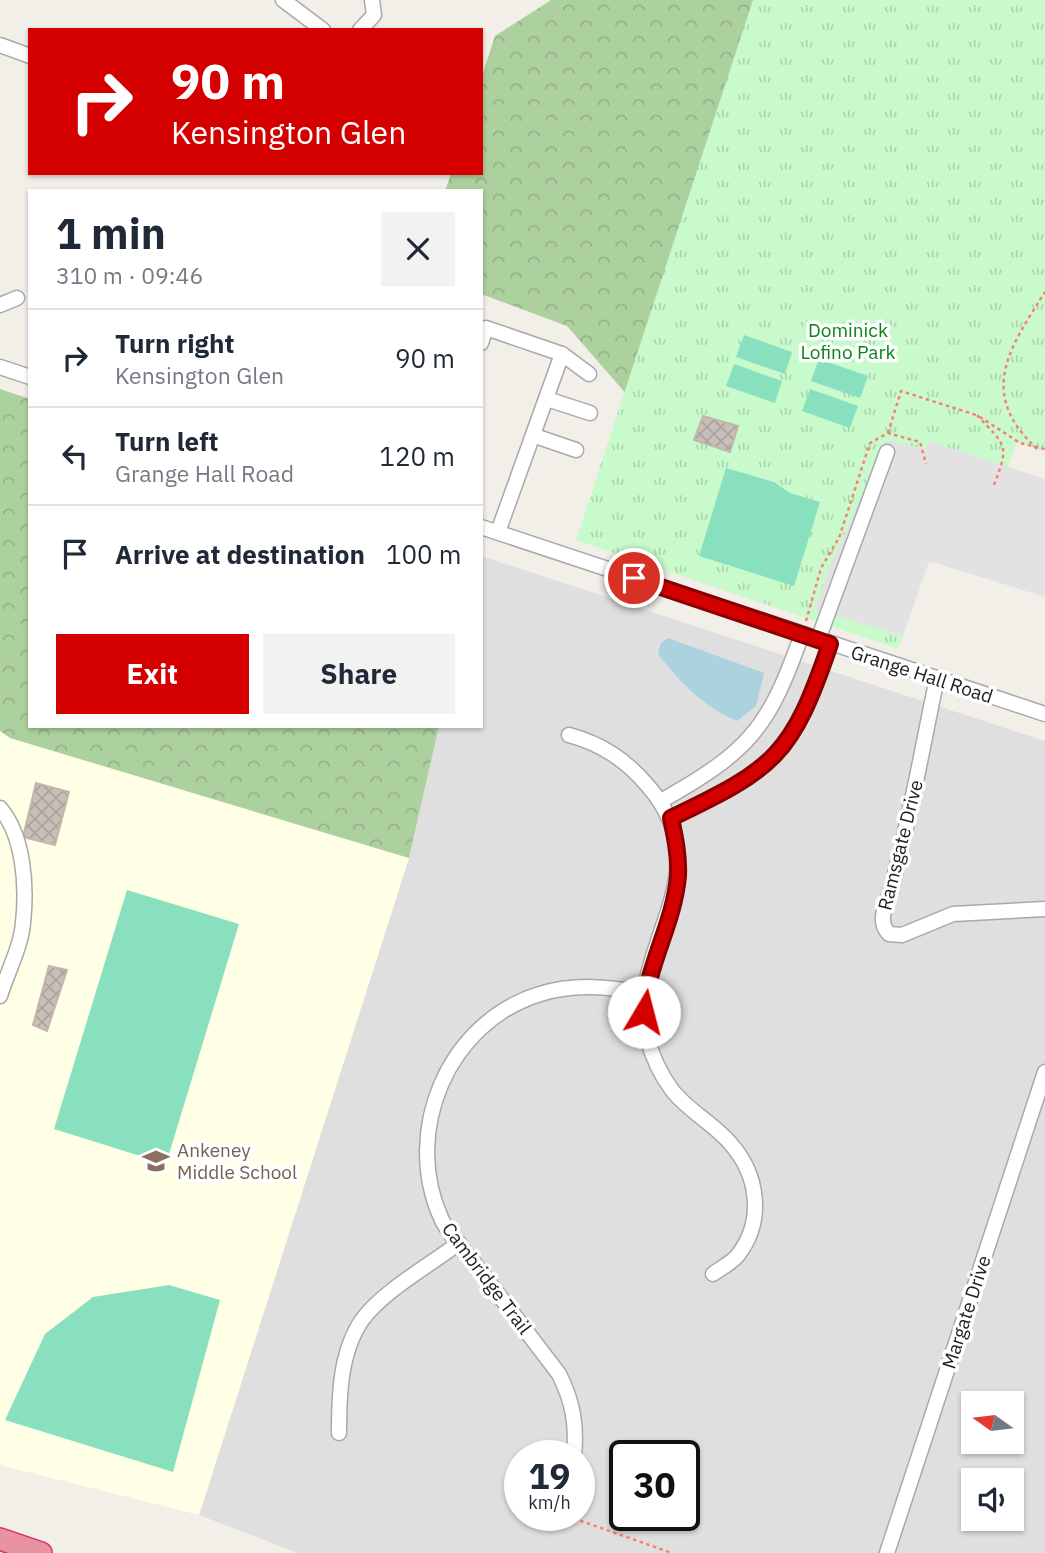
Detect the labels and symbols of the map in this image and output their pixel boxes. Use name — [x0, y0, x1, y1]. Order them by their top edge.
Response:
park label: Dominick Lofino Park — [800, 318, 896, 364]
pin — [604, 548, 664, 608]
street label: Grange Hall Road — [848, 640, 996, 708]
street label: Ramsgate Drive — [872, 777, 928, 913]
position arrow — [607, 975, 681, 1049]
place label: Ankeney Middle School — [177, 1138, 297, 1184]
school or university icon: Ankeney Middle School — [141, 1146, 171, 1176]
street label: Cambridge Trail — [437, 1217, 537, 1339]
street label: Margate Drive — [936, 1252, 996, 1372]
north arrow — [961, 1391, 1024, 1454]
speed limit sign: 30 — [609, 1440, 700, 1531]

